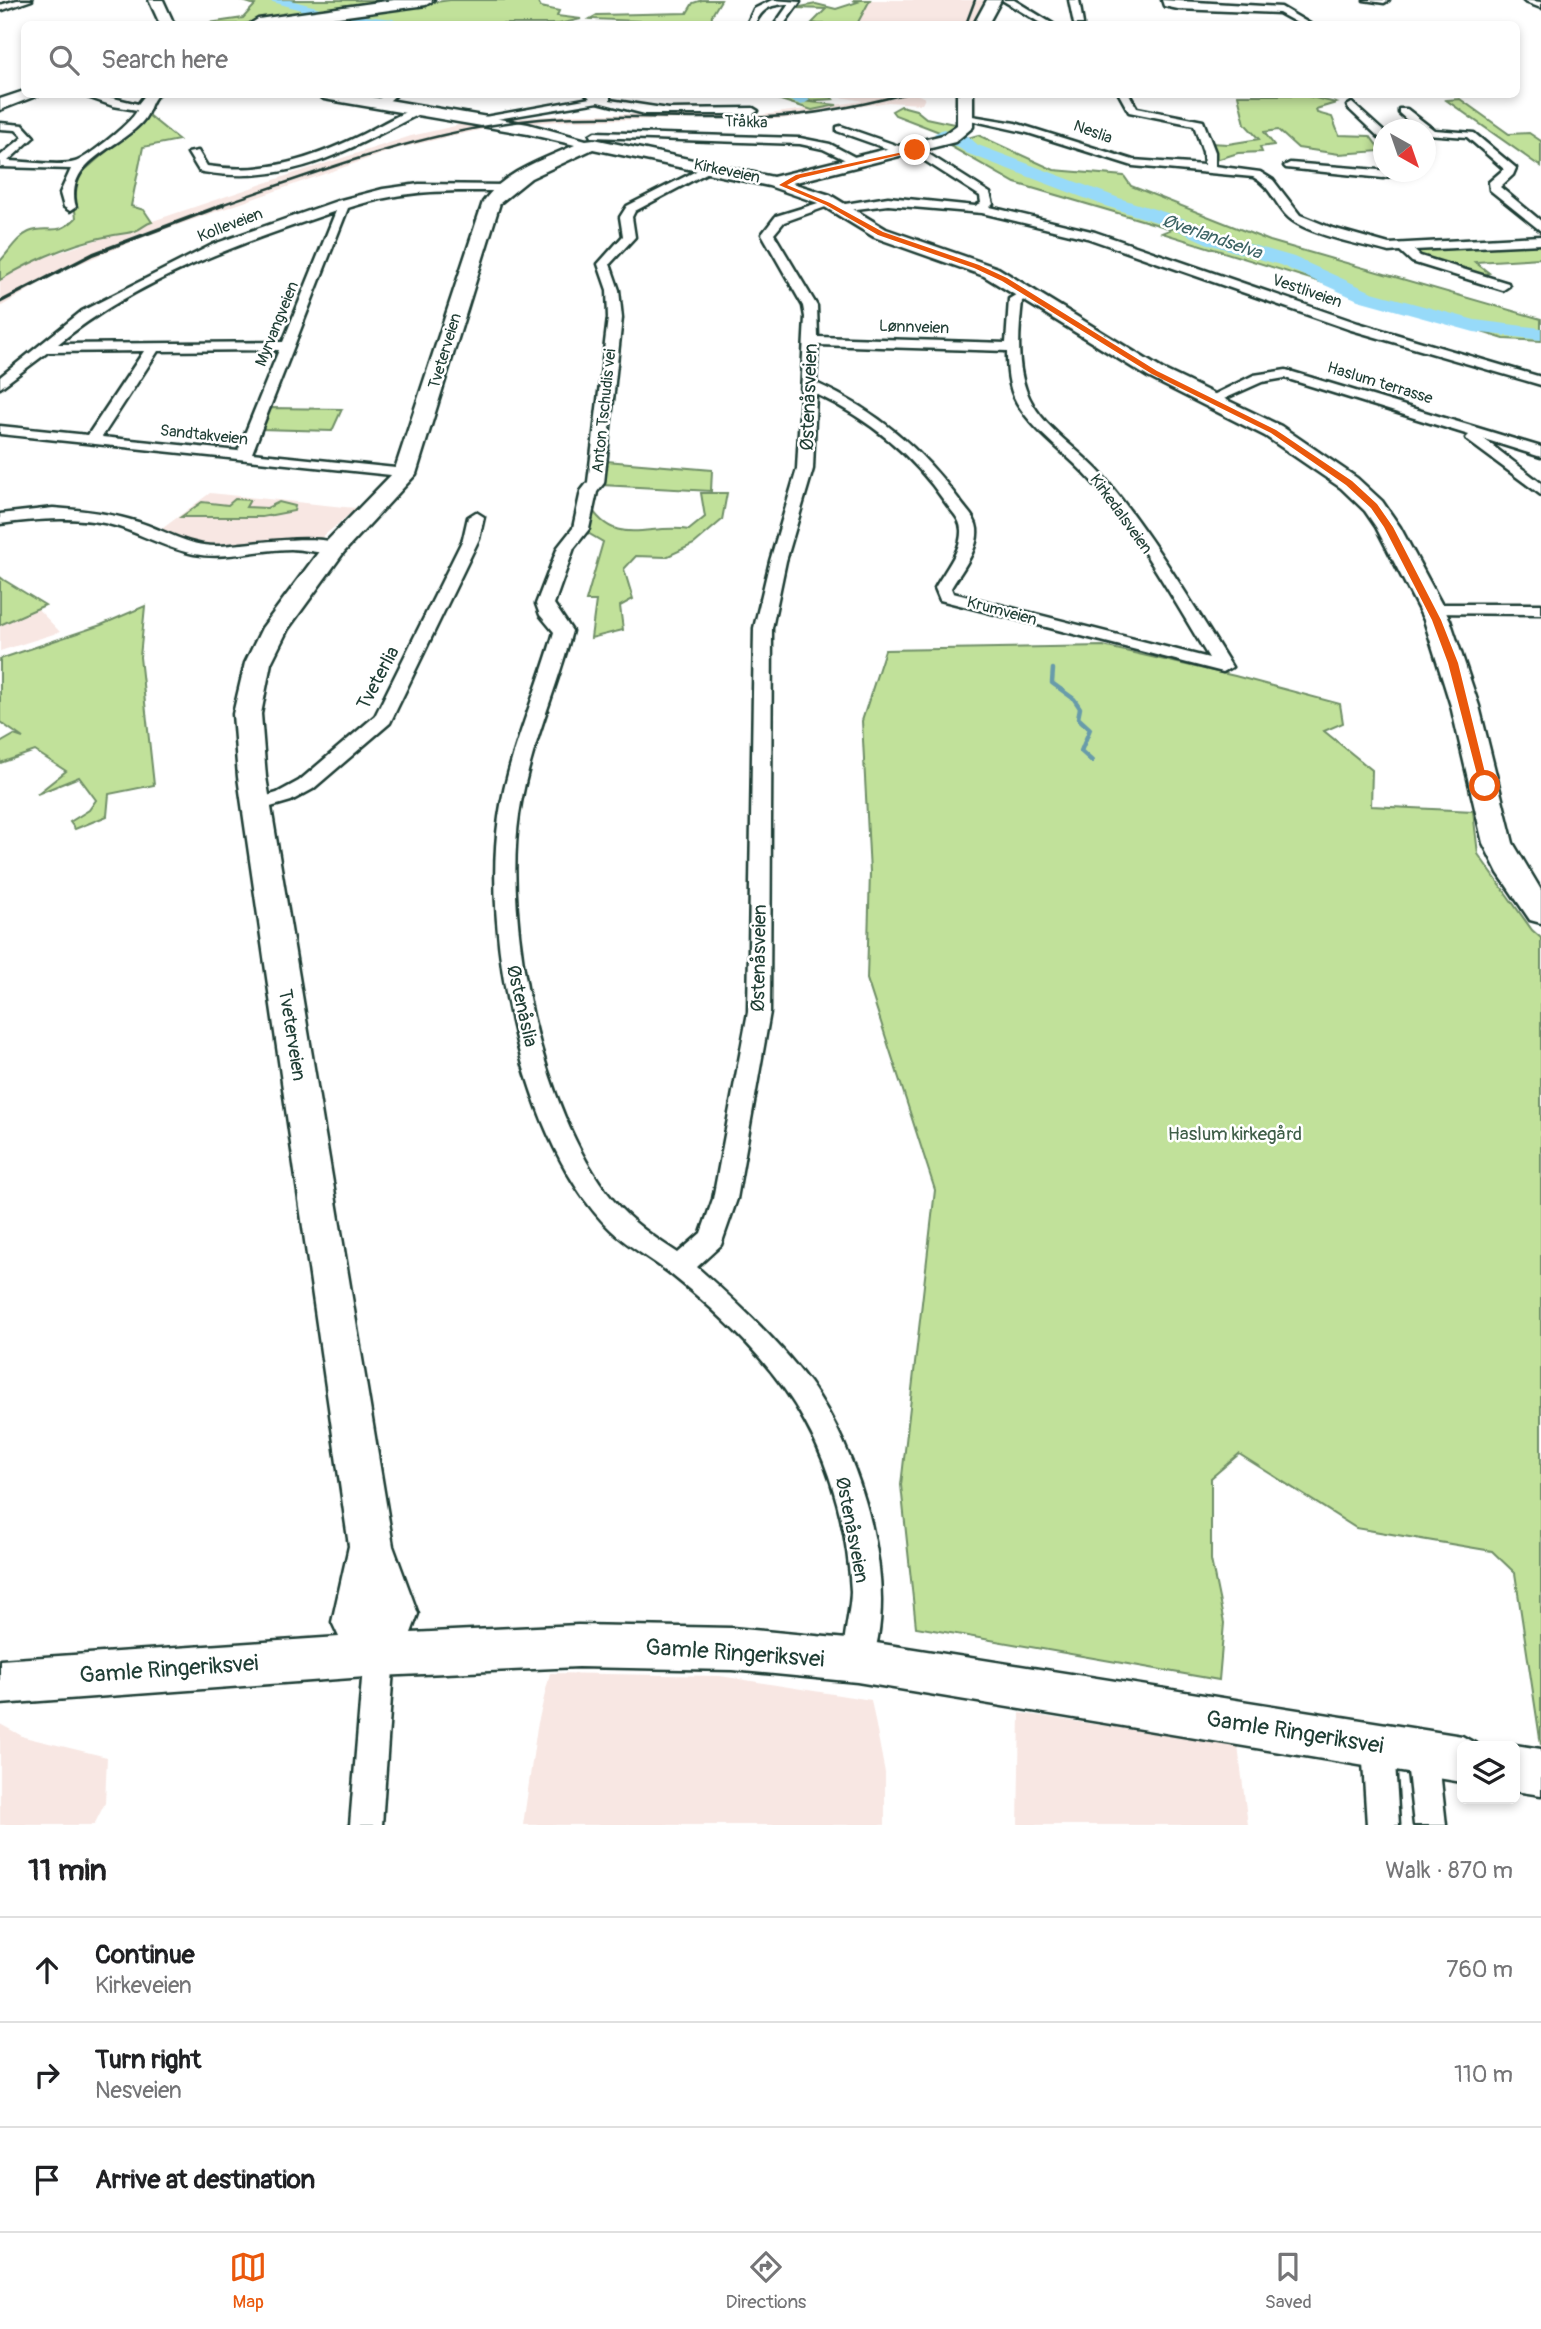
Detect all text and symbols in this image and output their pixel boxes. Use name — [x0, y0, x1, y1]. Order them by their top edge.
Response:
search box — [21, 21, 1520, 98]
icon: search — [45, 41, 83, 79]
text: Search here — [101, 44, 228, 76]
street label: Tråkka — [724, 111, 768, 133]
street label: Neslia — [1071, 116, 1115, 148]
north arrow — [1373, 119, 1436, 182]
route end — [899, 134, 930, 165]
street label: Kirkeveien — [692, 154, 762, 188]
street label: Kolleveien — [195, 203, 265, 247]
water label: Øverlandselva — [1159, 209, 1266, 265]
street label: Vestliveien — [1269, 270, 1345, 312]
street label: Myrvangveien — [251, 279, 303, 369]
street label: Tveterveien — [424, 311, 466, 391]
street label: Lønnveien — [879, 316, 949, 338]
street label: Østenåsveien — [795, 343, 823, 451]
street label: Anton Tschudis vei — [588, 348, 620, 474]
street label: Haslum terrasse — [1325, 357, 1435, 409]
street label: Sandtakveien — [159, 420, 249, 450]
street label: Kirkedalsveien — [1085, 470, 1157, 558]
street label: Krumveien — [965, 592, 1039, 630]
street label: Tveterlia — [351, 642, 405, 714]
route start — [1469, 770, 1500, 801]
street label: Østenåsveien — [746, 904, 772, 1012]
street label: Østenåslia — [501, 963, 543, 1049]
street label: Tveterveien — [273, 987, 311, 1083]
park label: Haslum kirkegård — [1168, 1122, 1302, 1146]
street label: Østenåsveien — [830, 1475, 874, 1585]
street label: Gamle Ringeriksvei — [645, 1632, 825, 1674]
street label: Gamle Ringeriksvei — [79, 1648, 259, 1690]
street label: Gamle Ringeriksvei — [1204, 1704, 1386, 1760]
map controls — [1457, 1741, 1520, 1804]
button: layers — [1457, 1741, 1520, 1804]
text: 11 min — [28, 1852, 107, 1889]
text: Walk · 870 m — [1385, 1856, 1513, 1885]
text: Continue — [95, 1939, 195, 1971]
icon: ahead — [28, 1951, 66, 1989]
text: 760 m — [1446, 1955, 1513, 1984]
text: Kirkeveien — [95, 1971, 192, 2000]
text: Turn right — [95, 2044, 201, 2076]
icon: right — [28, 2056, 66, 2094]
text: 110 m — [1454, 2060, 1513, 2089]
text: Nesveien — [95, 2076, 182, 2105]
icon: arrive — [28, 2161, 66, 2199]
text: Arrive at destination — [95, 2164, 315, 2196]
tab: Map — [229, 2248, 267, 2314]
tab: Directions — [726, 2248, 806, 2314]
tab: Saved — [1265, 2248, 1312, 2314]

